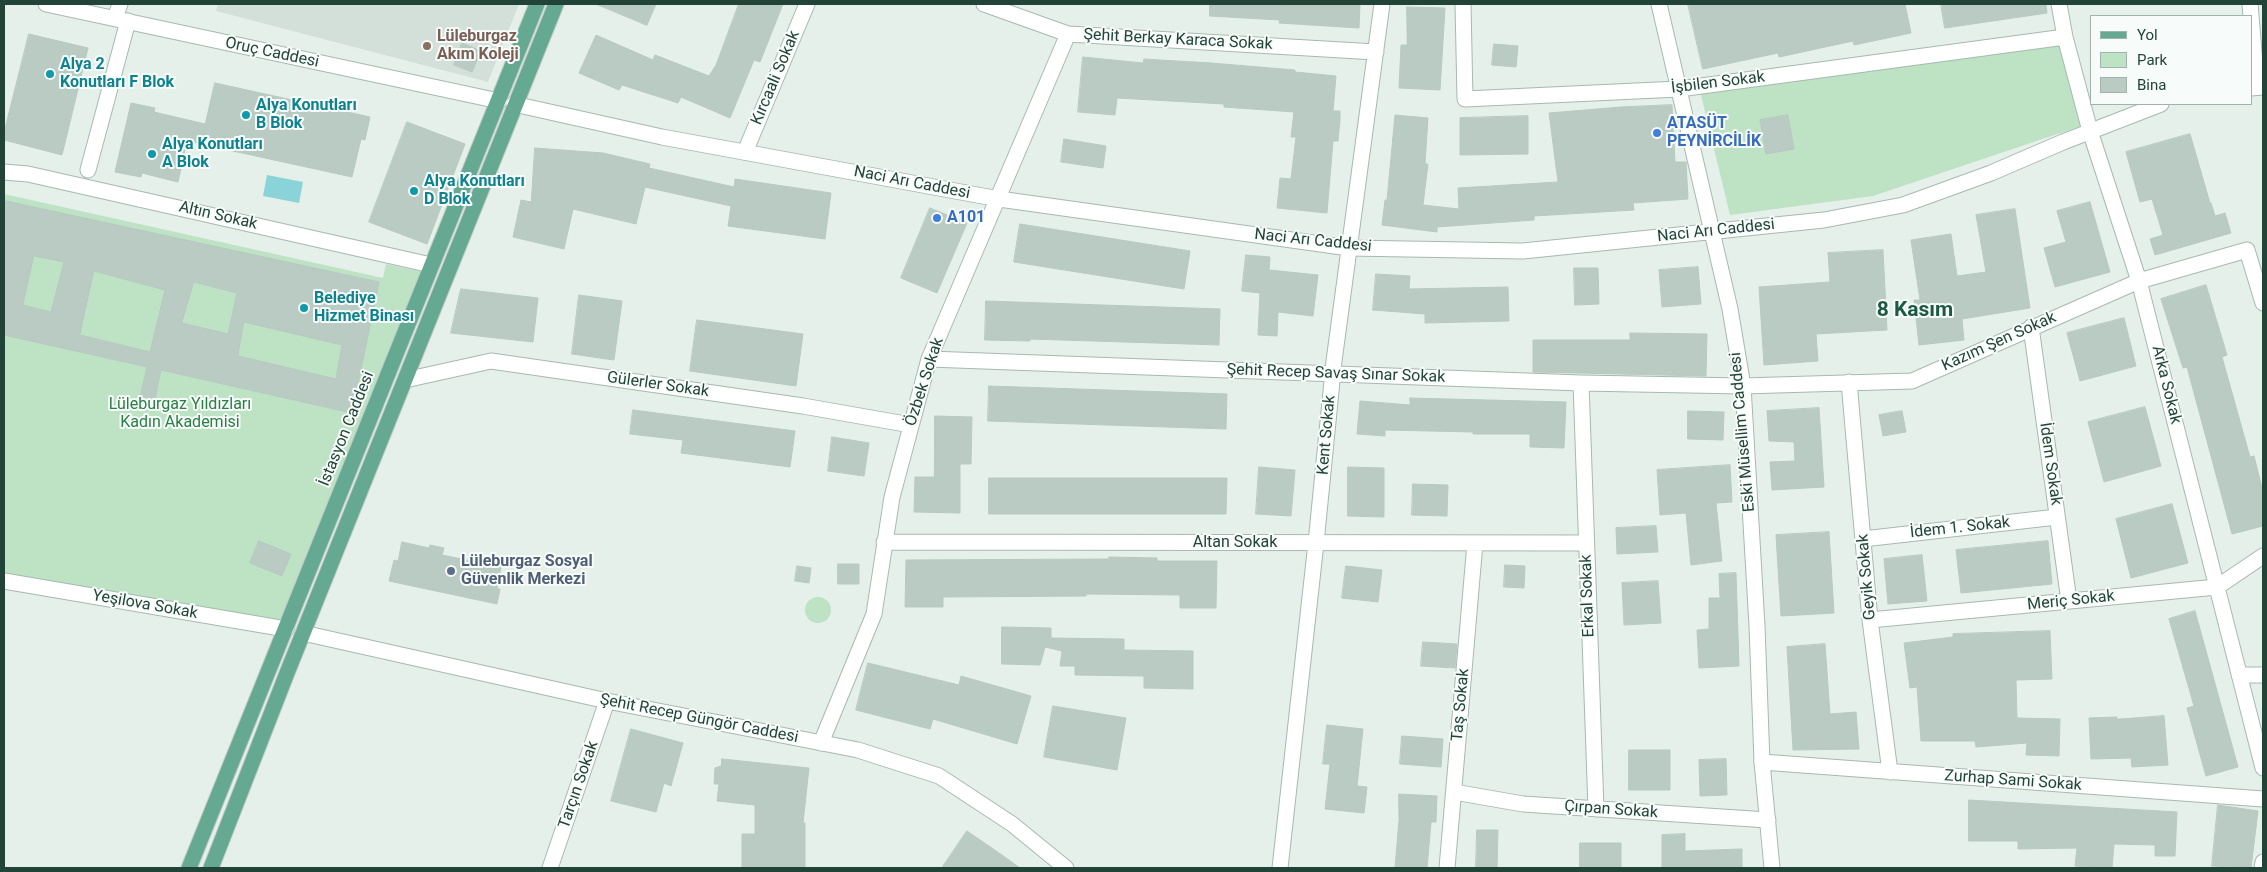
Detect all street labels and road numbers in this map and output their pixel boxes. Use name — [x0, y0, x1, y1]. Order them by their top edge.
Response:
street label: Şehit Berkay Karaca Sokak — [1083, 25, 1273, 55]
street label: Kırcaali Sokak — [748, 28, 804, 128]
street label: Oruç Caddesi — [223, 34, 321, 72]
street label: İşbilen Sokak — [1670, 68, 1766, 98]
street label: Naci Arı Caddesi — [852, 162, 972, 204]
street label: Altın Sokak — [177, 198, 259, 234]
street label: Naci Arı Caddesi — [1656, 215, 1776, 247]
street label: Naci Arı Caddesi — [1253, 225, 1373, 257]
street label: Kazım Şen Sokak — [1939, 308, 2059, 376]
street label: Özbek Sokak — [902, 335, 948, 429]
street label: Arka Sokak — [2147, 344, 2185, 426]
street label: Eski Müsellim Caddesi — [1726, 351, 1760, 513]
street label: Şehit Recep Savaş Sınar Sokak — [1226, 361, 1446, 387]
street label: Gülerler Sokak — [606, 368, 710, 402]
street label: İstasyon Caddesi — [315, 369, 379, 489]
street label: Kent Sokak — [1314, 394, 1340, 476]
street label: İdem Sokak — [2035, 421, 2065, 507]
street label: İdem 1. Sokak — [1909, 513, 2011, 543]
street label: Altan Sokak — [1193, 533, 1277, 553]
street label: Geyik Sokak — [1854, 533, 1880, 621]
street label: Erkal Sokak — [1577, 554, 1599, 638]
street label: Yeşilova Sokak — [91, 586, 199, 624]
street label: Meriç Sokak — [2026, 587, 2116, 615]
street label: Taş Sokak — [1448, 668, 1474, 742]
street label: Şehit Recep Güngör Caddesi — [598, 690, 800, 748]
street label: Tarçın Sokak — [555, 739, 603, 831]
street label: Zurhap Sami Sokak — [1944, 767, 2082, 795]
street label: Çırpan Sokak — [1564, 797, 1658, 823]

